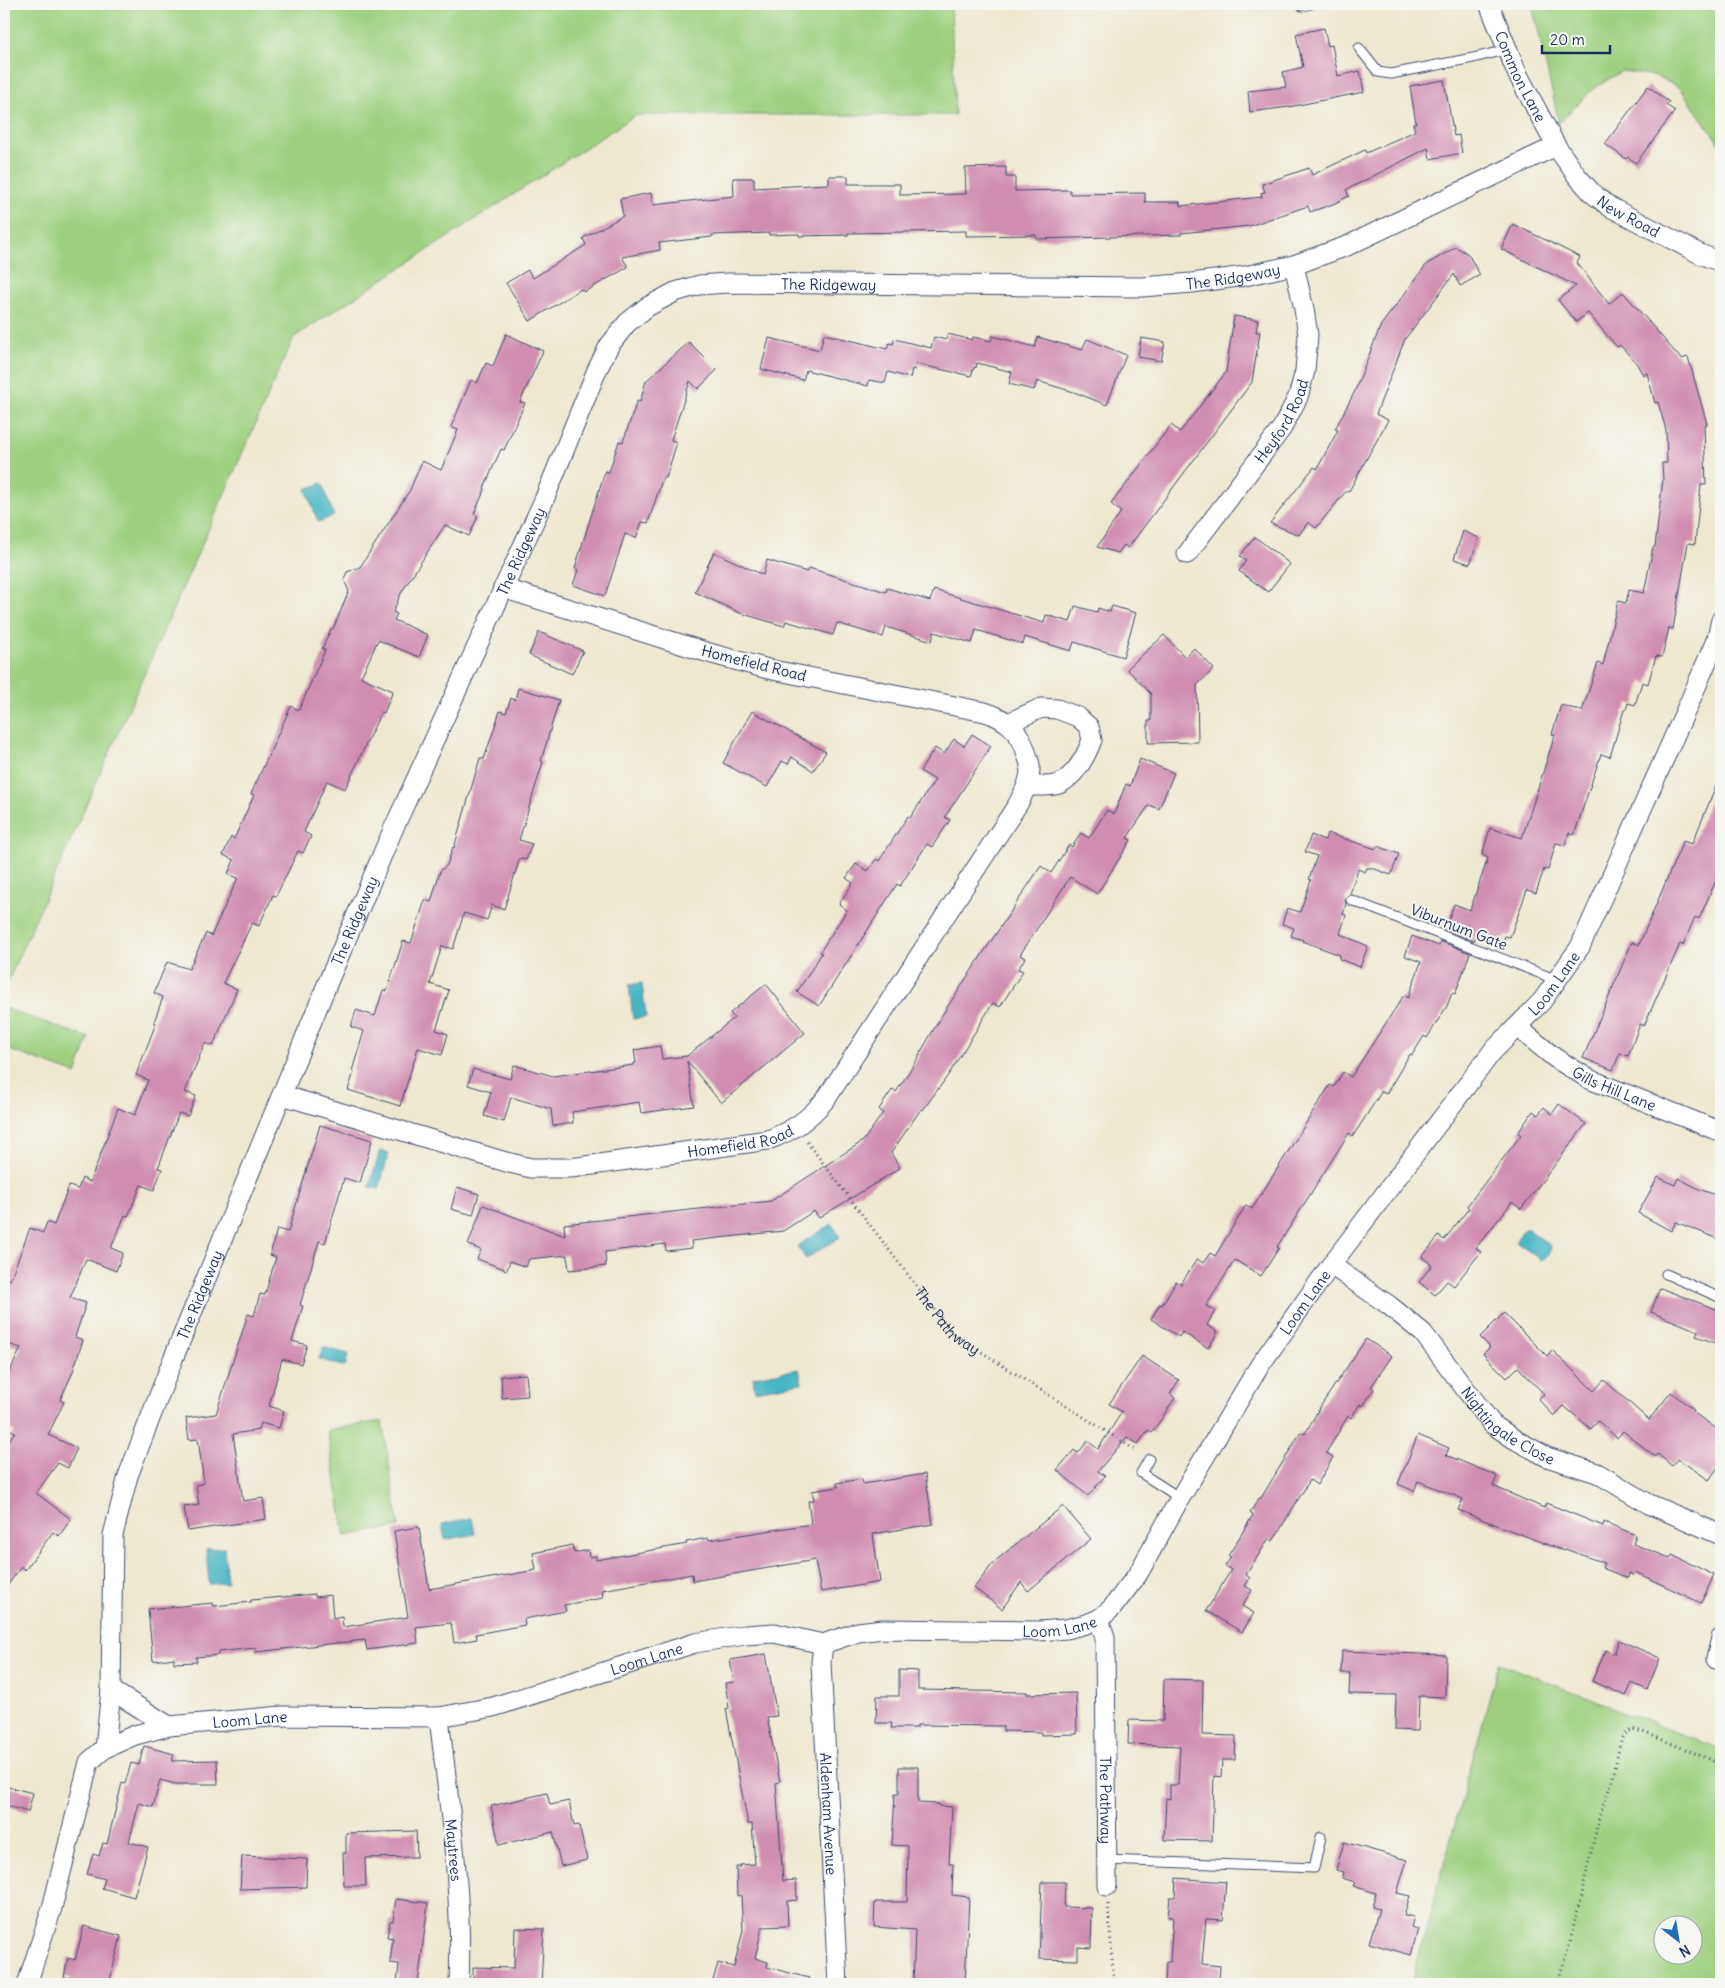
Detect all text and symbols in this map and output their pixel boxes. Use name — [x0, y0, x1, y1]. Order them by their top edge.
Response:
scale bar — [1542, 22, 1610, 54]
street label: Common Lane — [1491, 28, 1551, 125]
text: 20 m — [1550, 30, 1585, 49]
street label: New Road — [1593, 191, 1663, 241]
street label: The Ridgeway — [1185, 259, 1282, 293]
street label: The Ridgeway — [781, 274, 876, 294]
street label: Heyford Road — [1250, 377, 1312, 466]
street label: The Ridgeway — [492, 504, 549, 599]
street label: Homefield Road — [699, 641, 809, 685]
street label: The Ridgeway — [327, 873, 382, 968]
street label: Viburnum Gate — [1408, 900, 1510, 954]
street label: Loom Lane — [1524, 947, 1584, 1019]
street label: Gills Hill Lane — [1569, 1062, 1659, 1115]
street label: Homefield Road — [686, 1120, 797, 1161]
street label: The Ridgeway — [173, 1247, 226, 1342]
street label: Loom Lane — [1275, 1266, 1334, 1338]
street label: The Pathway — [911, 1283, 984, 1359]
street label: Nightingale Close — [1457, 1383, 1557, 1468]
street label: Loom Lane — [1022, 1611, 1099, 1640]
street label: Loom Lane — [608, 1638, 685, 1679]
street label: Loom Lane — [212, 1706, 287, 1732]
street label: Aldenham Avenue — [816, 1752, 842, 1876]
street label: The Pathway — [1096, 1756, 1116, 1844]
street label: Maytrees — [442, 1818, 466, 1882]
north arrow — [1652, 1916, 1702, 1966]
text: N — [1676, 1941, 1693, 1961]

